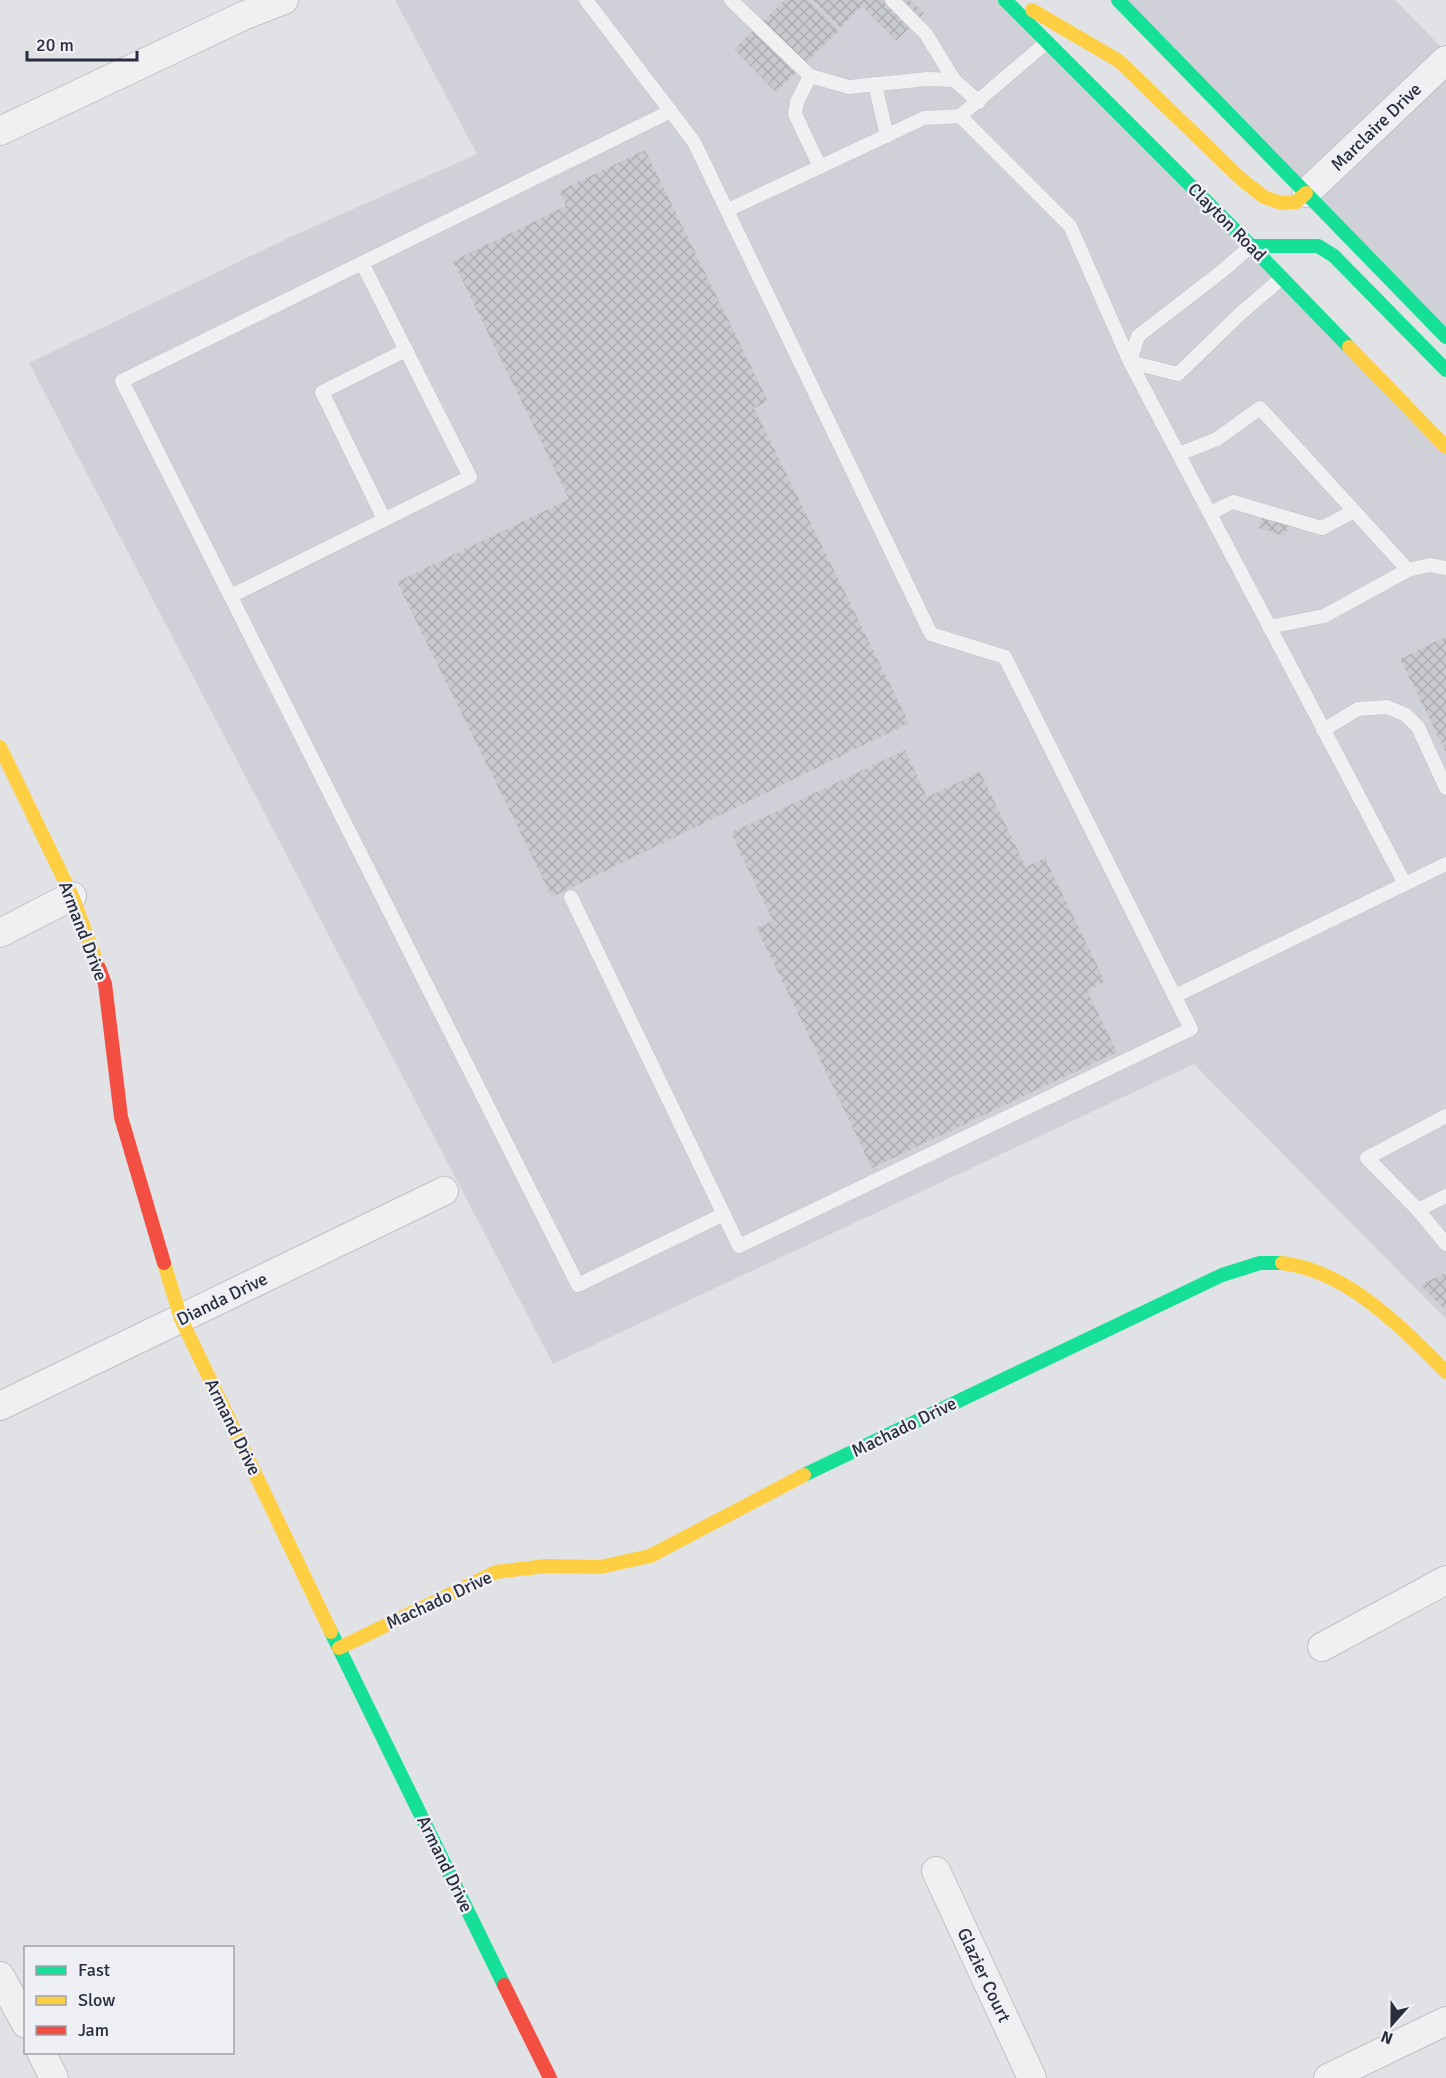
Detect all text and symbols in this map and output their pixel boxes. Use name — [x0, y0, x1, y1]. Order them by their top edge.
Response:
scale bar — [27, 24, 136, 62]
text: 20 m — [36, 34, 74, 56]
street label: Marclaire Drive — [1326, 78, 1426, 176]
street label: Clayton Road — [1183, 178, 1271, 266]
street label: Armand Drive — [54, 878, 112, 984]
street label: Dianda Drive — [173, 1268, 271, 1330]
street label: Armand Drive — [200, 1375, 266, 1479]
street label: Machado Drive — [848, 1392, 960, 1462]
street label: Machado Drive — [383, 1566, 495, 1634]
street label: Armand Drive — [412, 1812, 478, 1916]
street label: Glazier Court — [953, 1924, 1015, 2026]
legend — [24, 1946, 234, 2054]
text: Fast — [78, 1959, 110, 1981]
text: Slow — [78, 1989, 115, 2011]
north arrow — [1362, 1994, 1422, 2054]
text: Jam — [78, 2019, 109, 2041]
text: N — [1378, 2026, 1396, 2048]

